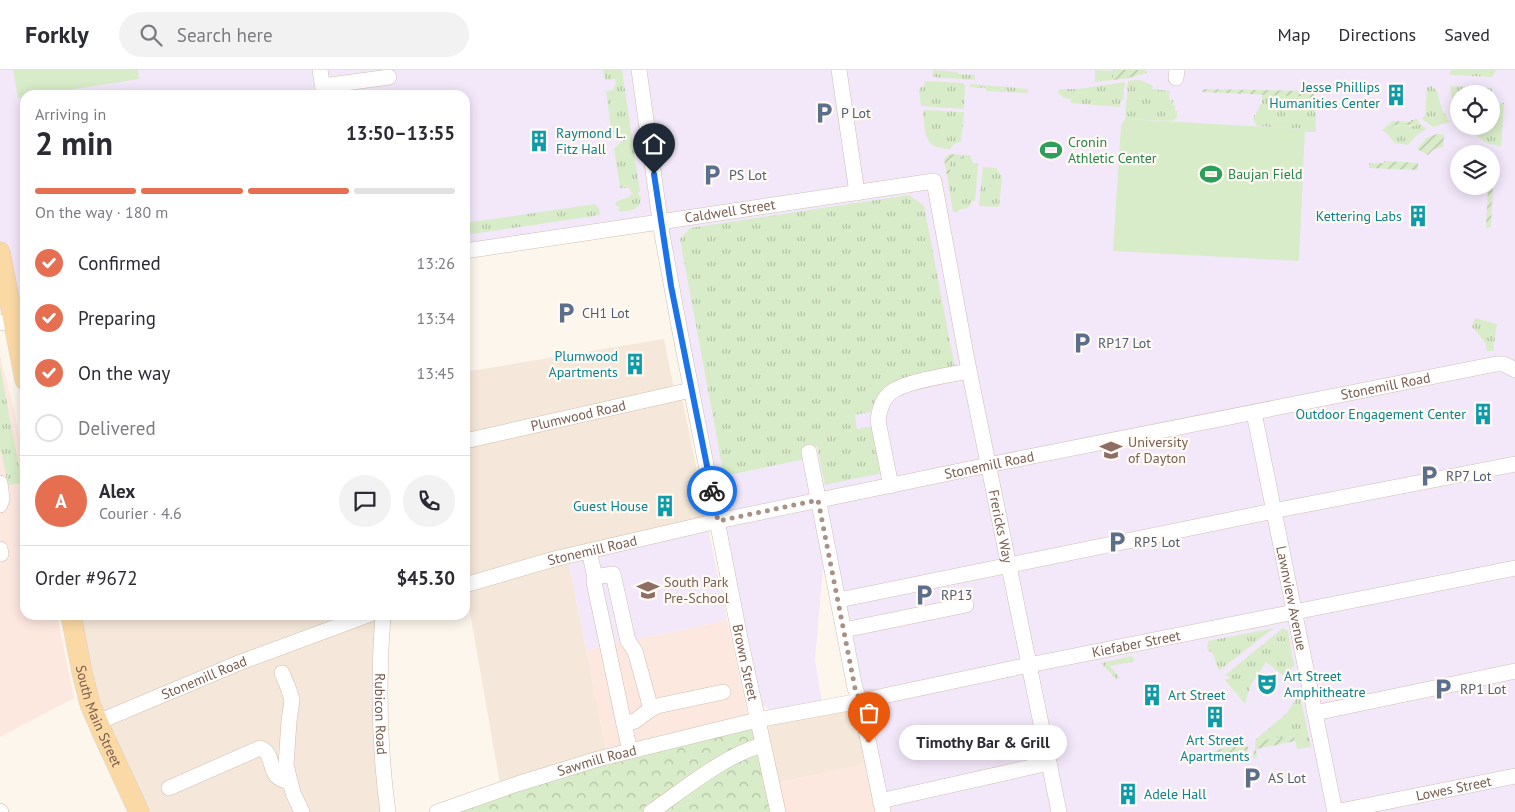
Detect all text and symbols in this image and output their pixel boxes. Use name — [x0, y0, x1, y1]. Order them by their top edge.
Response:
search box — [119, 12, 469, 57]
text: Forkly — [25, 19, 89, 50]
icon: search — [137, 21, 165, 49]
text: Search here — [177, 23, 273, 47]
text: Map — [1278, 23, 1310, 46]
text: Directions — [1338, 23, 1416, 46]
text: Saved — [1444, 23, 1490, 46]
place label: Jesse Phillips Humanities Center — [1269, 78, 1380, 112]
building icon: Jesse Phillips Humanities Center — [1383, 82, 1409, 108]
map controls — [1450, 85, 1500, 195]
button: locate — [1450, 85, 1500, 135]
parking icon: P Lot — [811, 100, 837, 126]
text: Arriving in — [35, 104, 106, 124]
place label: P Lot — [841, 104, 871, 122]
text: 13:50–13:55 — [346, 121, 455, 145]
text: 2 min — [35, 122, 113, 164]
pin — [633, 123, 675, 174]
place label: Raymond L. Fitz Hall — [556, 124, 626, 158]
building icon: Raymond L. Fitz Hall — [526, 128, 552, 154]
icon: home — [640, 130, 668, 158]
place label: Cronin Athletic Center — [1068, 133, 1157, 167]
sports icon: Cronin Athletic Center — [1038, 137, 1064, 163]
button: layers — [1450, 145, 1500, 195]
sports icon: Baujan Field — [1198, 161, 1224, 187]
parking icon: PS Lot — [699, 162, 725, 188]
place label: Baujan Field — [1228, 165, 1302, 183]
place label: PS Lot — [729, 166, 767, 184]
street label: Caldwell Street — [683, 195, 777, 227]
text: On the way · 180 m — [35, 202, 168, 222]
building icon: Kettering Labs — [1405, 203, 1431, 229]
place label: Kettering Labs — [1316, 207, 1402, 225]
icon: check — [35, 249, 63, 277]
text: Confirmed — [78, 251, 161, 275]
text: 13:26 — [417, 253, 455, 273]
parking icon: CH1 Lot — [553, 300, 579, 326]
icon: check — [35, 304, 63, 332]
place label: CH1 Lot — [582, 304, 630, 322]
text: Preparing — [78, 306, 156, 330]
text: 13:34 — [417, 308, 455, 328]
parking icon: RP17 Lot — [1069, 330, 1095, 356]
place label: RP17 Lot — [1098, 334, 1151, 352]
place label: Plumwood Apartments — [549, 347, 618, 381]
building icon: Plumwood Apartments — [622, 351, 648, 377]
icon: check — [35, 359, 63, 387]
text: On the way — [78, 361, 170, 385]
text: 13:45 — [417, 363, 455, 383]
street label: Stonemill Road — [1339, 368, 1432, 404]
street label: Plumwood Road — [529, 396, 627, 435]
building icon: Outdoor Engagement Center — [1470, 401, 1496, 427]
place label: Outdoor Engagement Center — [1295, 405, 1466, 423]
text: Delivered — [78, 416, 156, 440]
place label: University of Dayton — [1128, 433, 1188, 467]
school or university icon: University of Dayton — [1098, 437, 1124, 463]
street label: Stonemill Road — [943, 447, 1036, 483]
parking icon: RP7 Lot — [1416, 463, 1442, 489]
courier — [687, 466, 737, 516]
place label: RP7 Lot — [1446, 467, 1492, 485]
button: chat — [339, 475, 391, 527]
button: phone — [403, 475, 455, 527]
icon: bike — [698, 477, 726, 505]
text: Alex — [99, 479, 135, 503]
street label: Frericks Way — [985, 488, 1017, 565]
text: A — [55, 489, 67, 513]
building icon: Guest House — [652, 493, 678, 519]
place label: Guest House — [573, 497, 648, 515]
text: Courier · 4.6 — [99, 503, 182, 523]
parking icon: RP5 Lot — [1104, 529, 1130, 555]
street label: Stonemill Road — [545, 531, 639, 569]
place label: RP5 Lot — [1134, 533, 1180, 551]
street label: Lawnview Avenue — [1272, 544, 1311, 652]
text: Order #9672 — [35, 566, 138, 590]
text: $45.30 — [396, 566, 455, 590]
place label: South Park Pre-School — [664, 573, 729, 607]
school or university icon: South Park Pre-School — [635, 577, 661, 603]
parking icon: RP13 — [911, 582, 937, 608]
place label: RP13 — [941, 586, 972, 604]
street label: Brown Street — [728, 623, 762, 703]
street label: Kiefaber Street — [1090, 626, 1182, 661]
street label: Stonemill Road — [159, 652, 249, 703]
street label: South Main Street — [72, 664, 126, 770]
place label: Art Street Amphitheatre — [1284, 667, 1366, 701]
theatre icon: Art Street Amphitheatre — [1254, 671, 1280, 697]
street label: Rubicon Road — [371, 673, 391, 755]
parking icon: RP1 Lot — [1430, 676, 1456, 702]
place label: RP1 Lot — [1460, 680, 1506, 698]
building icon: Art Street — [1139, 682, 1165, 708]
place label: Art Street — [1168, 686, 1226, 704]
pin — [848, 692, 890, 743]
icon: bag — [855, 699, 883, 727]
building icon: Art Street Apartments — [1202, 704, 1228, 730]
callout: Timothy Bar & Grill — [899, 726, 1066, 760]
place label: Art Street Apartments — [1180, 731, 1250, 765]
text: Timothy Bar & Grill — [916, 732, 1050, 752]
street label: Sawmill Road — [555, 741, 638, 780]
parking icon: AS Lot — [1239, 765, 1265, 791]
place label: AS Lot — [1268, 769, 1306, 787]
street label: Lowes Street — [1414, 772, 1493, 805]
building icon: Adele Hall — [1115, 781, 1141, 807]
place label: Adele Hall — [1144, 785, 1206, 803]

